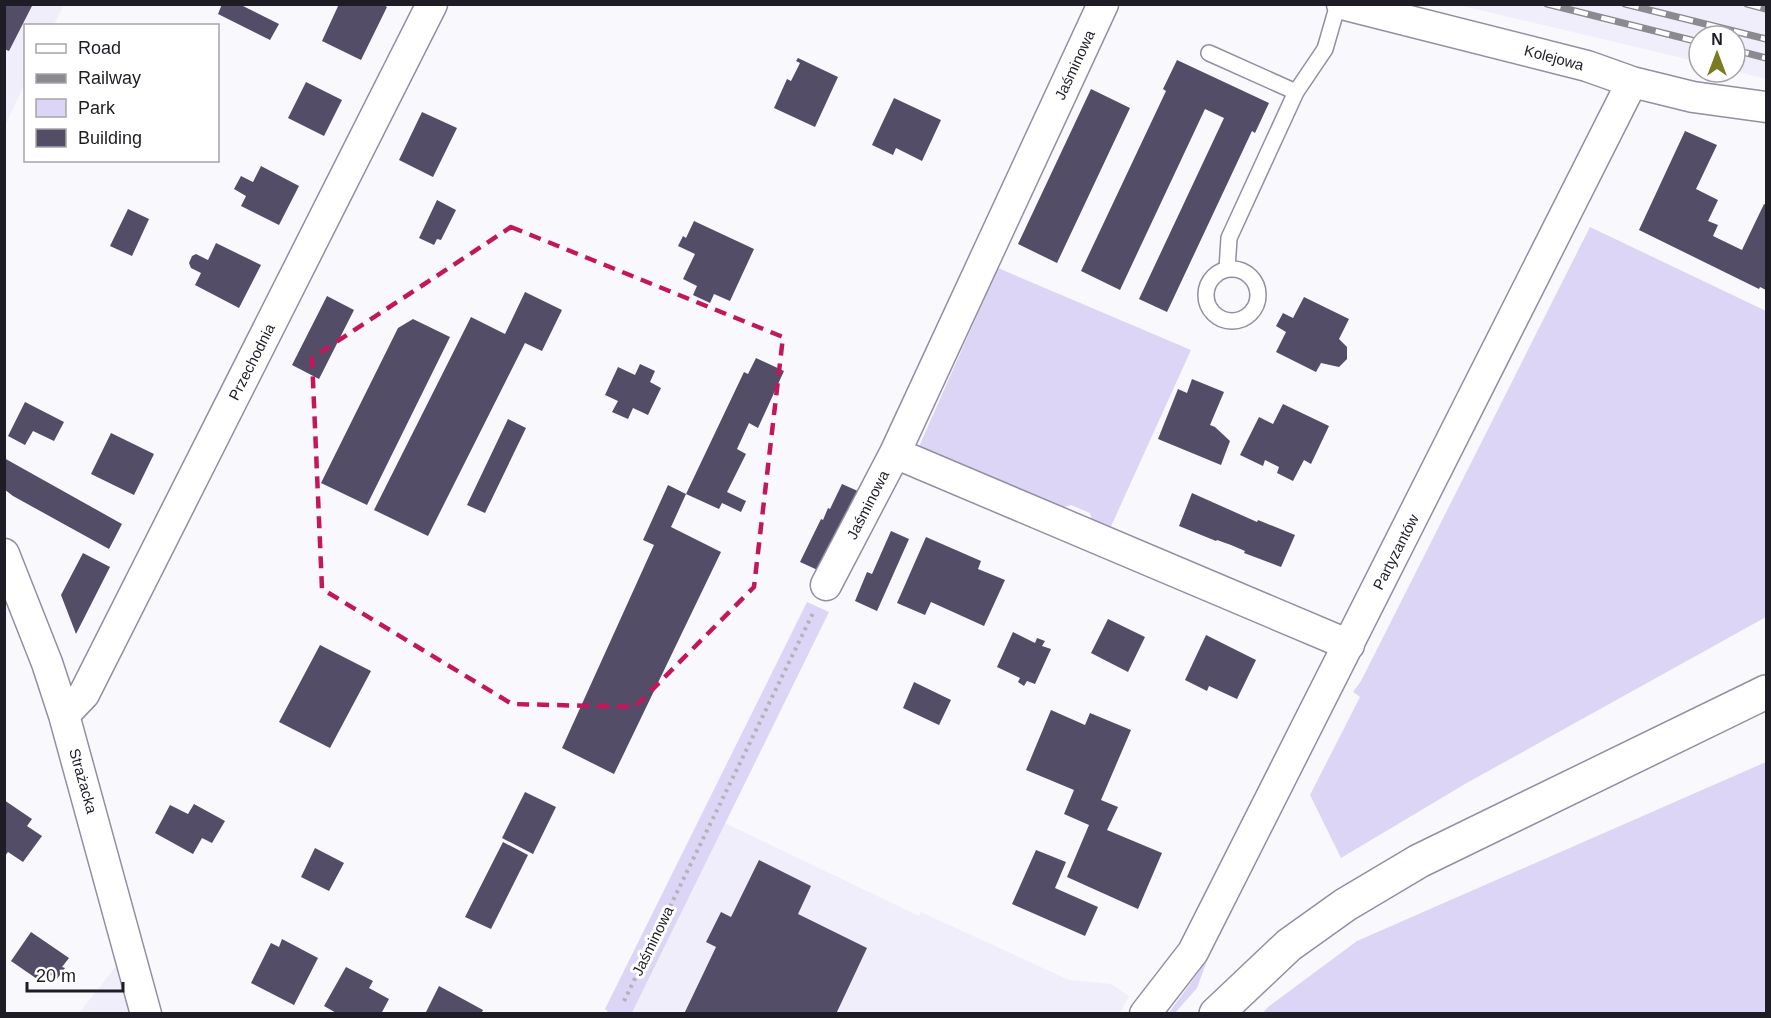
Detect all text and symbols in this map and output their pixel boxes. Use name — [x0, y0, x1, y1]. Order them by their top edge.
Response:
legend — [24, 24, 219, 162]
north arrow — [1687, 24, 1747, 84]
street label: Jaśminowa — [1051, 27, 1098, 102]
text: N — [1711, 31, 1723, 48]
text: Road — [78, 38, 121, 58]
street label: Kolejowa — [1523, 41, 1586, 74]
text: Railway — [78, 68, 141, 88]
text: Park — [78, 98, 116, 118]
text: Building — [78, 128, 142, 148]
street label: Przechodnia — [225, 320, 278, 403]
street label: Jaśminowa — [843, 467, 892, 542]
street label: Partyzantów — [1369, 511, 1422, 592]
street label: Strażacka — [66, 746, 101, 816]
street label: Jaśminowa — [628, 903, 677, 978]
scale bar — [27, 955, 123, 993]
text: 20 m — [36, 966, 76, 986]

